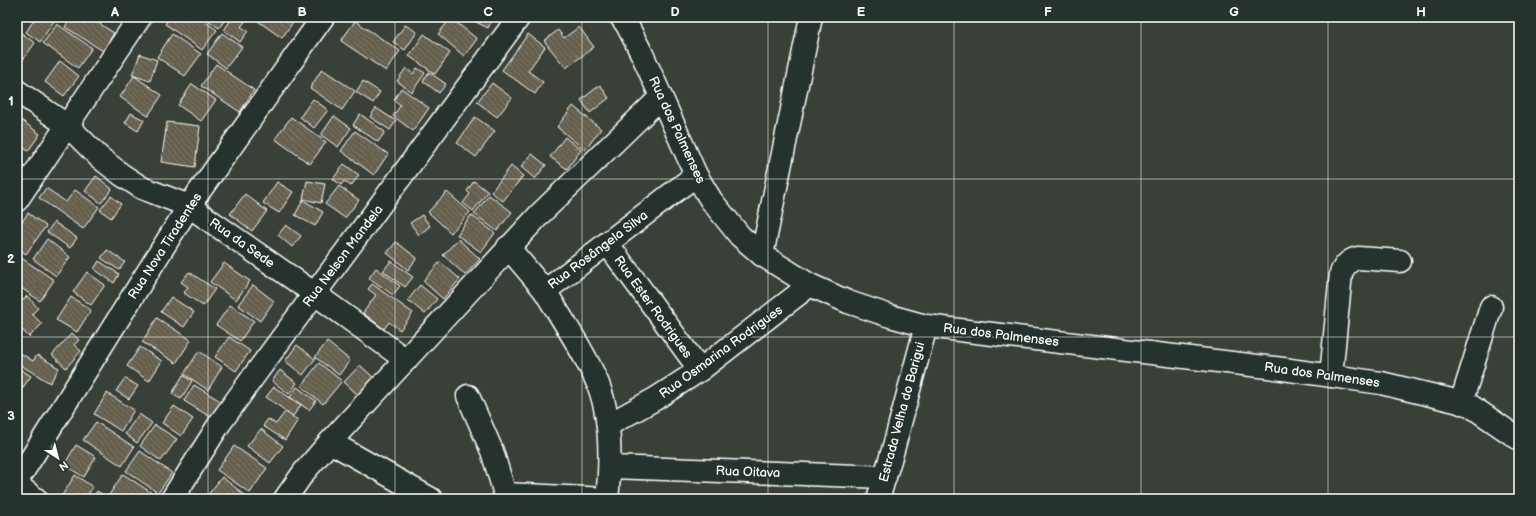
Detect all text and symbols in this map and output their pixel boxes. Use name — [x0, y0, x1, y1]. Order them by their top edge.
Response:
text: A — [110, 4, 119, 20]
text: B — [297, 4, 307, 20]
text: C — [483, 4, 493, 20]
text: D — [670, 4, 680, 20]
text: E — [857, 4, 866, 20]
text: F — [1044, 4, 1052, 20]
text: G — [1229, 4, 1239, 20]
text: H — [1416, 4, 1426, 20]
street label: Rua dos Palmenses — [645, 74, 709, 187]
text: 1 — [8, 93, 14, 109]
street label: Rua Nova Tiradentes — [125, 189, 206, 302]
street label: Rua Nelson Mandela — [299, 202, 387, 310]
street label: Rua Rosângela Silva — [545, 207, 651, 293]
street label: Rua da Sede — [206, 215, 278, 272]
text: 2 — [7, 251, 15, 267]
street label: Rua Ester Rodrigues — [611, 253, 696, 362]
street label: Rua Osmarina Rodrigues — [656, 302, 786, 402]
street label: Rua dos Palmenses — [942, 320, 1060, 350]
street label: Estrada Velha do Barigui — [876, 340, 928, 484]
street label: Rua dos Palmenses — [1263, 359, 1381, 391]
text: 3 — [7, 408, 15, 424]
north arrow — [38, 438, 78, 478]
text: N — [56, 458, 71, 473]
street label: Rua Oitava — [715, 463, 781, 481]

